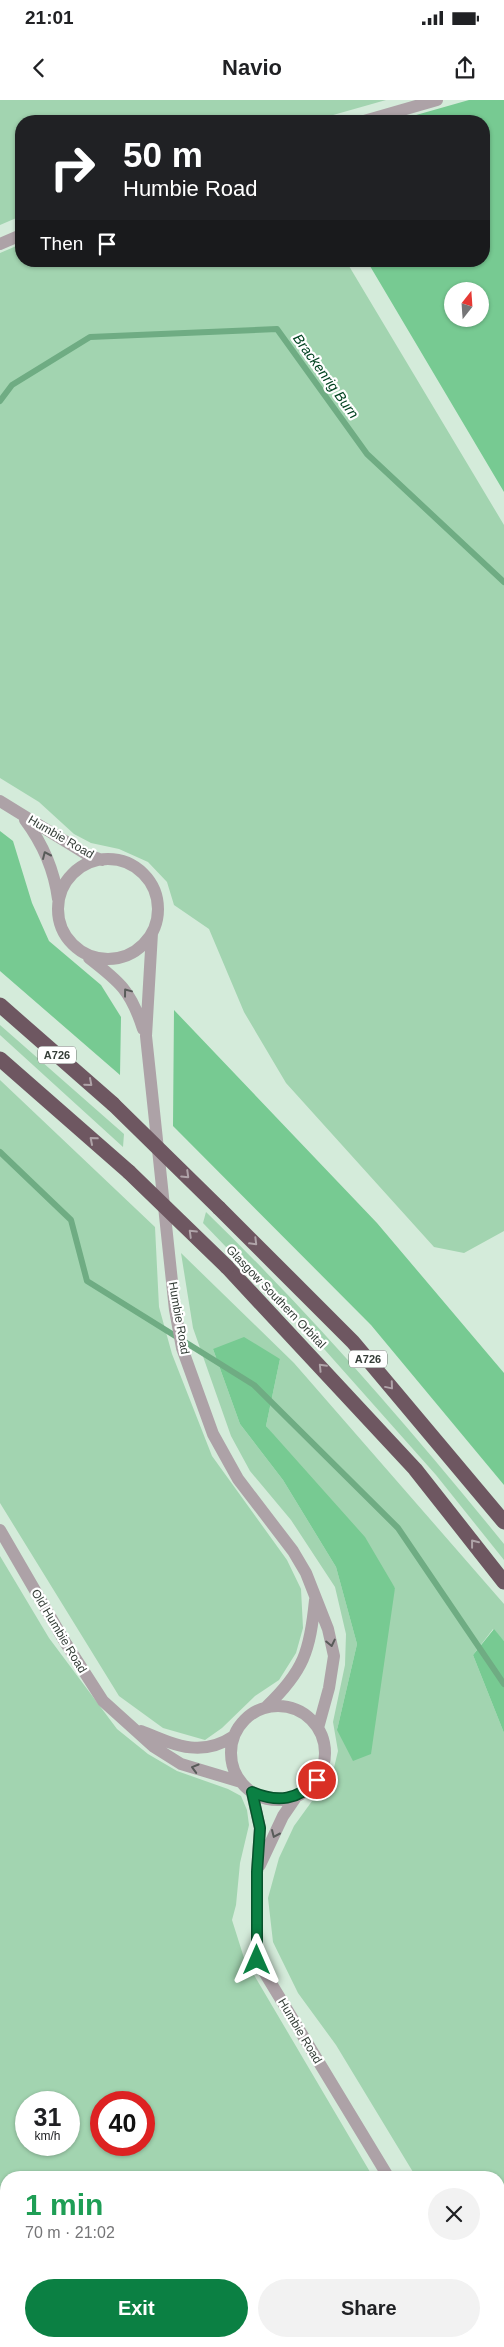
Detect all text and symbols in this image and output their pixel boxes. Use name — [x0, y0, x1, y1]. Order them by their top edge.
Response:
text: 21:01 — [25, 7, 74, 28]
icon: back — [25, 54, 53, 82]
icon: share — [451, 54, 479, 82]
text: Navio — [222, 55, 282, 80]
icon: right — [40, 135, 105, 200]
text: 50 m — [123, 135, 203, 174]
text: Humbie Road — [123, 176, 258, 201]
icon: arrive — [93, 230, 121, 258]
text: Then — [40, 233, 83, 254]
north arrow — [444, 282, 489, 328]
map controls — [444, 282, 489, 327]
water label: Brackenrig Burn — [290, 331, 362, 421]
street label: Humbie Road — [26, 813, 96, 861]
one-way arrow — [42, 851, 53, 860]
one-way arrow — [124, 988, 133, 998]
road number: A726 — [38, 1046, 76, 1064]
one-way arrow — [84, 1078, 93, 1087]
one-way arrow — [89, 1137, 98, 1146]
one-way arrow — [180, 1169, 189, 1178]
one-way arrow — [189, 1230, 198, 1239]
one-way arrow — [248, 1237, 257, 1246]
street label: Glasgow Southern Orbital — [223, 1243, 329, 1351]
street label: Humbie Road — [166, 1281, 192, 1355]
road number: A726 — [349, 1350, 387, 1368]
one-way arrow — [319, 1364, 328, 1373]
one-way arrow — [384, 1380, 393, 1389]
one-way arrow — [470, 1540, 479, 1549]
street label: Old Humbie Road — [28, 1587, 90, 1675]
one-way arrow — [325, 1638, 336, 1647]
pin — [296, 1759, 338, 1801]
one-way arrow — [191, 1763, 199, 1773]
icon: arrive — [303, 1766, 331, 1794]
one-way arrow — [270, 1829, 281, 1838]
position arrow — [230, 1933, 282, 1985]
street label: Humbie Road — [275, 1996, 325, 2066]
speed limit sign: 40 — [90, 2091, 155, 2156]
text: 31 — [34, 2103, 61, 2131]
text: km/h — [34, 2129, 61, 2143]
text: 1 min — [25, 2188, 103, 2221]
button: close — [428, 2188, 480, 2240]
text: 70 m · 21:02 — [25, 2224, 115, 2241]
button: Exit — [25, 2279, 248, 2337]
button: Share — [258, 2279, 480, 2337]

